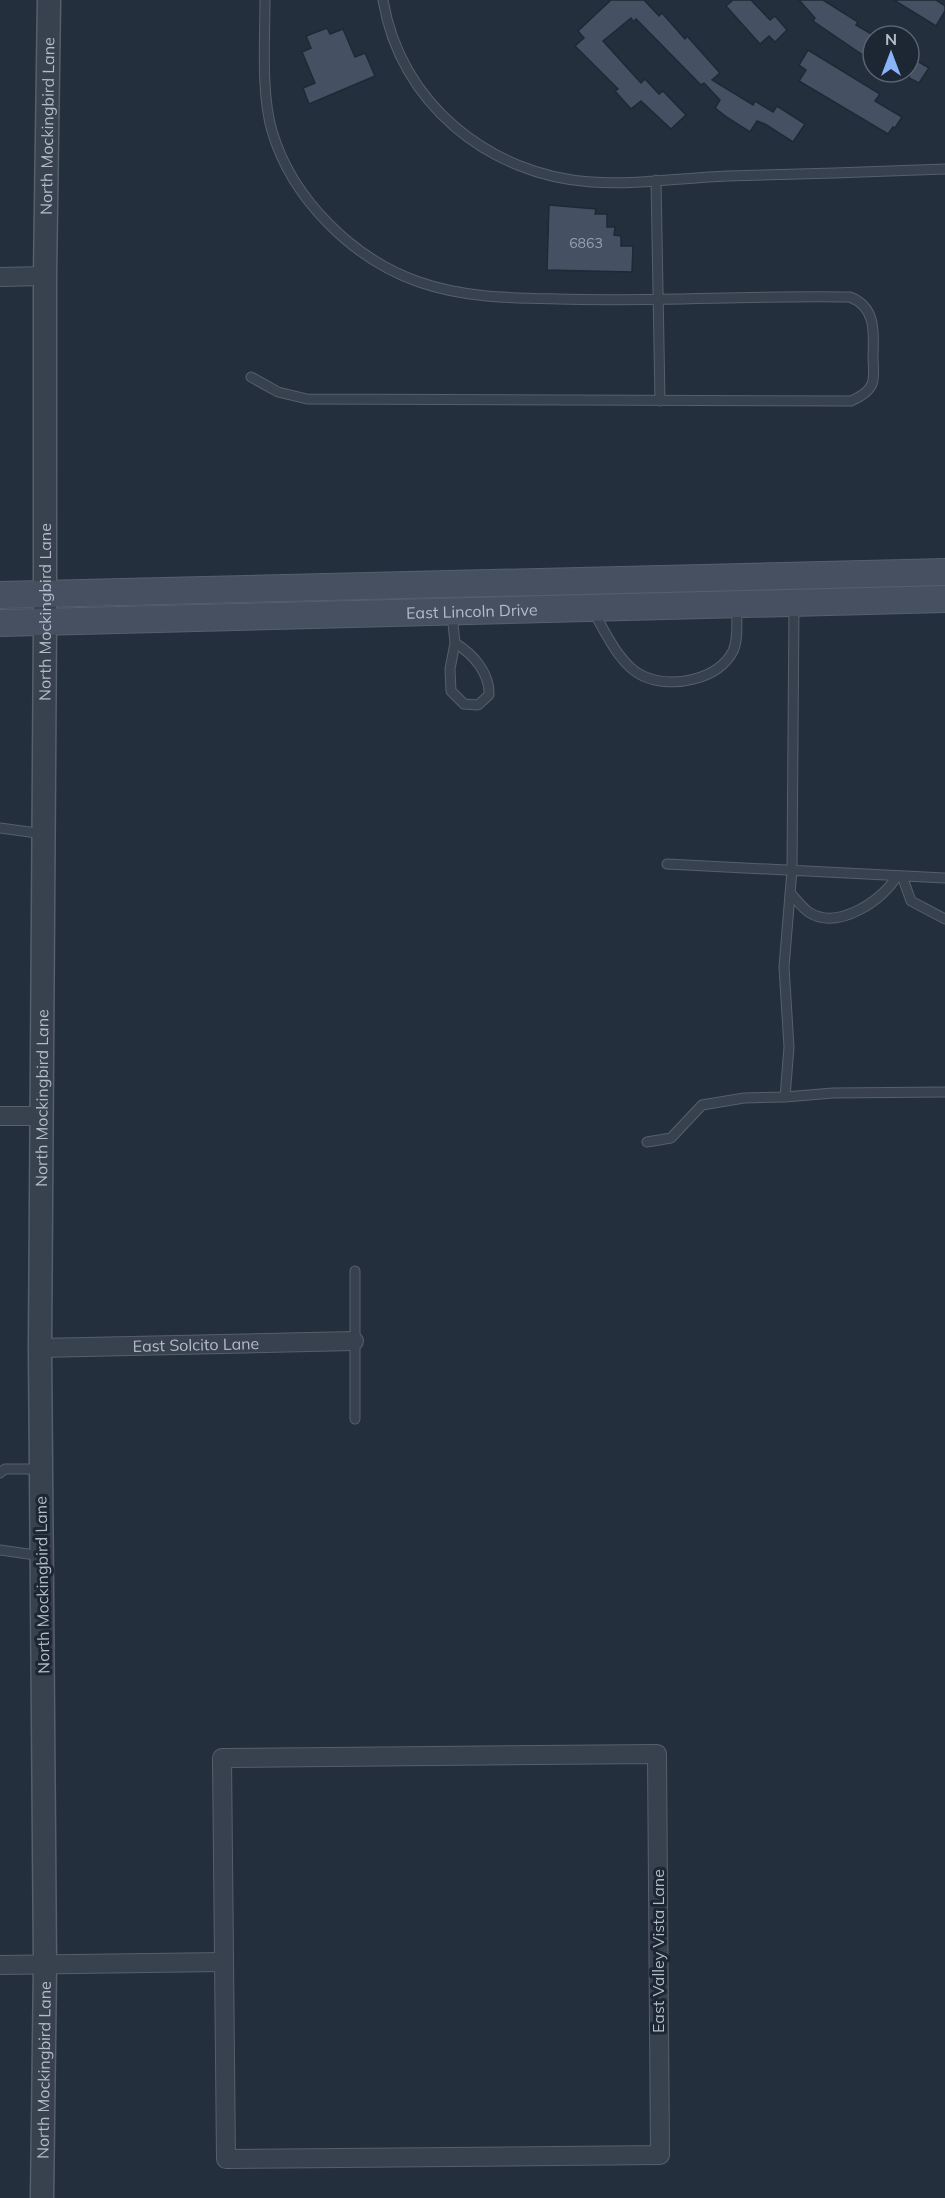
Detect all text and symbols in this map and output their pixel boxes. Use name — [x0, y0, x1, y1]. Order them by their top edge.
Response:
north arrow — [861, 24, 921, 84]
text: N — [885, 29, 897, 49]
street label: North Mockingbird Lane — [36, 37, 58, 215]
house number: 6863 — [569, 234, 603, 252]
street label: North Mockingbird Lane — [34, 523, 55, 701]
street label: East Lincoln Drive — [406, 599, 538, 623]
street label: North Mockingbird Lane — [31, 1009, 52, 1187]
street label: East Solcito Lane — [132, 1333, 259, 1356]
street label: North Mockingbird Lane — [30, 1496, 54, 1674]
street label: East Valley Vista Lane — [648, 1869, 668, 2033]
street label: North Mockingbird Lane — [33, 1981, 55, 2159]

